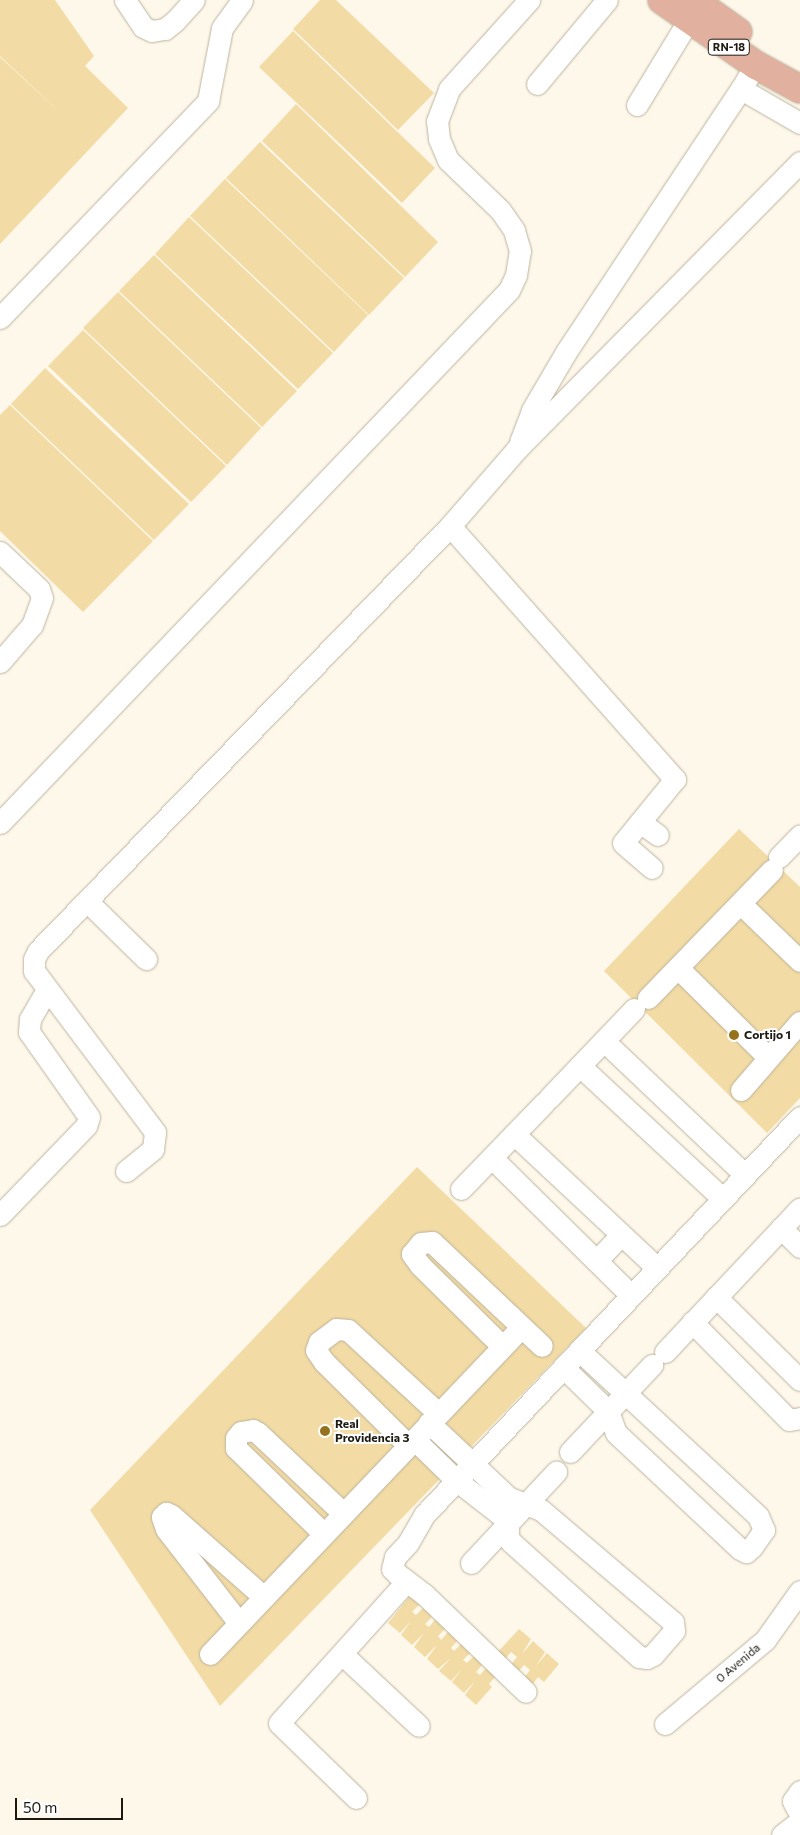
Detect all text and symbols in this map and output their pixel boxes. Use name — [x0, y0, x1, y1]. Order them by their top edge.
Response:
road number: RN-18 — [708, 38, 750, 56]
place label: Cortijo 1 — [744, 1028, 791, 1042]
marker: Cortijo 1 — [728, 1029, 740, 1041]
place label: Real Providencia 3 — [335, 1417, 409, 1445]
marker: Real Providencia 3 — [319, 1425, 331, 1437]
street label: 0 Avenida — [713, 1640, 763, 1686]
scale bar — [18, 1788, 125, 1820]
text: 50 m — [23, 1798, 57, 1816]

